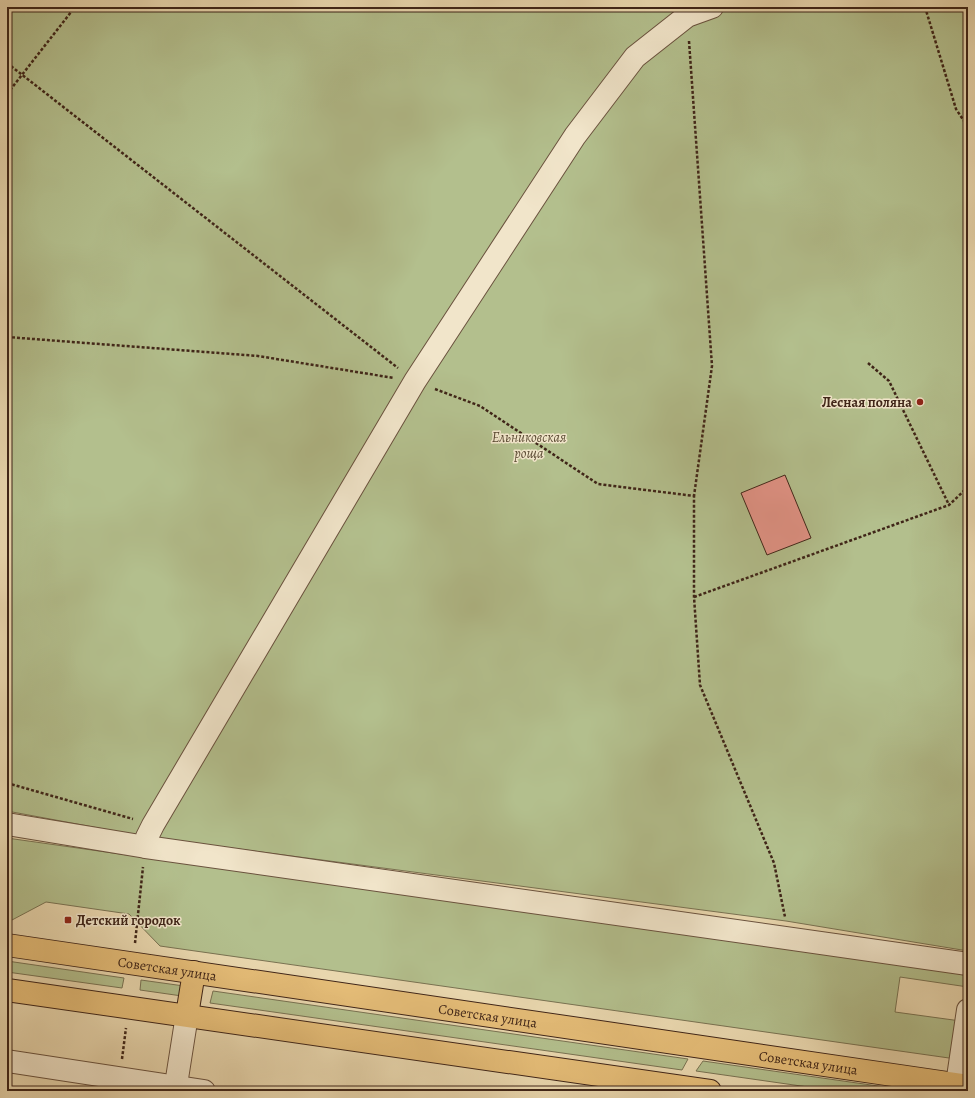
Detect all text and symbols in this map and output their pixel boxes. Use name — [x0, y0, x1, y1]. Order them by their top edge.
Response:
place label: Лесная поляна — [822, 393, 912, 412]
marker: Лесная поляна — [915, 397, 925, 407]
park label: Ельниковская роща — [492, 428, 566, 463]
place label: Детский городок — [76, 911, 181, 930]
marker: Детский городок — [63, 915, 73, 925]
street label: Советская улица — [117, 952, 218, 986]
street label: Советская улица — [437, 999, 539, 1033]
street label: Советская улица — [758, 1046, 860, 1080]

